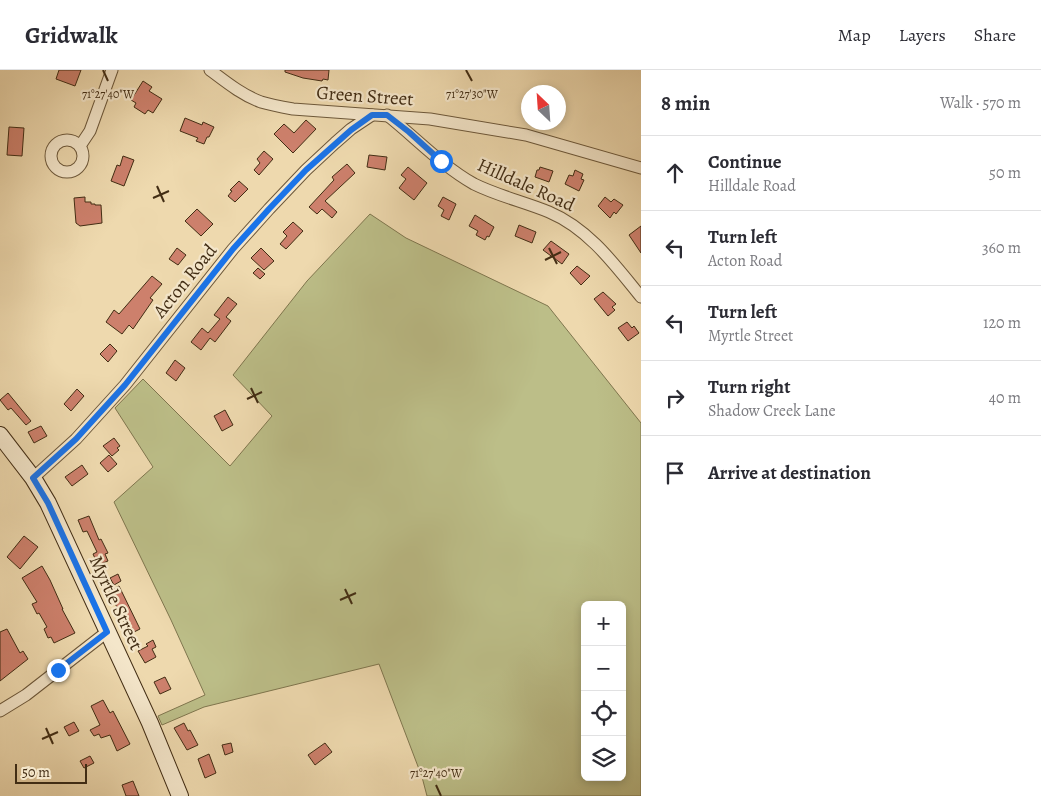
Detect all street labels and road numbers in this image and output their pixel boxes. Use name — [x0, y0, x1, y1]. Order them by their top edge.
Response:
street label: Green Street — [316, 80, 414, 112]
street label: Hilldale Road — [473, 152, 580, 218]
street label: Acton Road — [146, 238, 223, 324]
street label: Myrtle Street — [83, 552, 149, 654]

